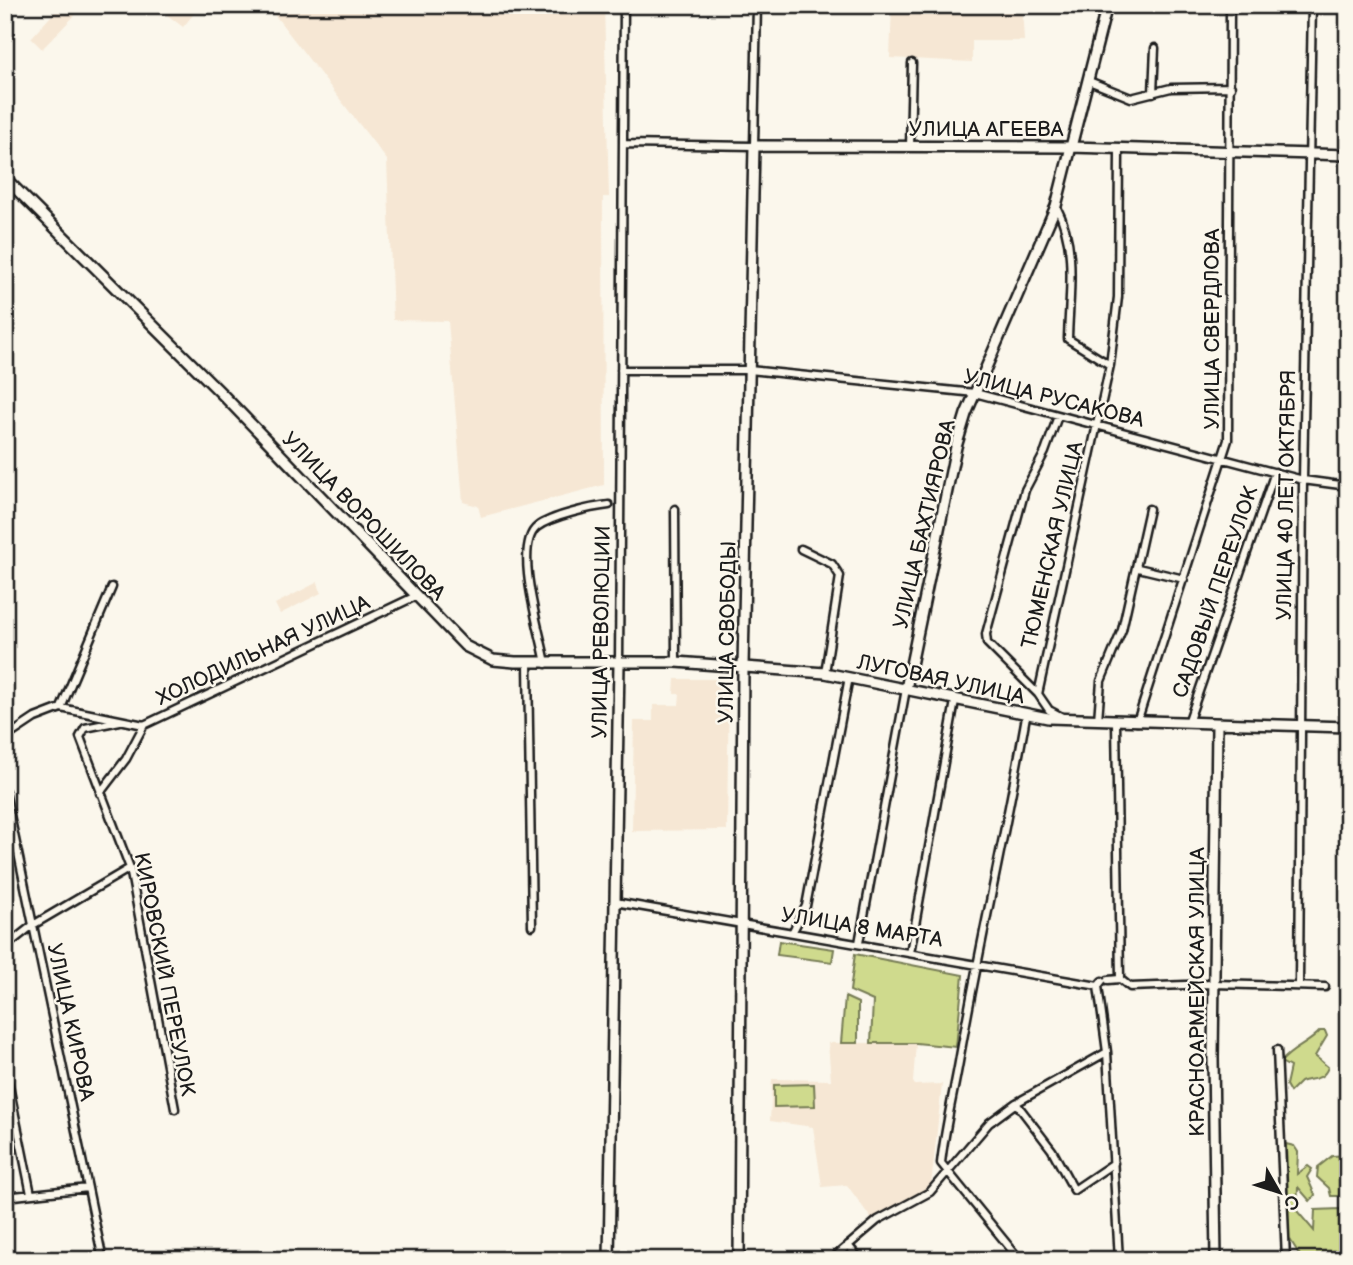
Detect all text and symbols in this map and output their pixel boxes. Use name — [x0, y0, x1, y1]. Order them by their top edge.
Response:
street label: УЛИЦА АГЕЕВА — [909, 117, 1064, 142]
street label: УЛИЦА СВЕРДЛОВА — [1200, 228, 1225, 429]
street label: УЛИЦА РУСАКОВА — [961, 364, 1147, 433]
street label: УЛИЦА 40 ЛЕТ ОКТЯБРЯ — [1272, 369, 1301, 621]
street label: УЛИЦА БАХТИЯРОВА — [888, 417, 961, 631]
street label: УЛИЦА ВОРОШИЛОВА — [277, 427, 451, 606]
street label: ТЮМЕНСКАЯ УЛИЦА — [1016, 439, 1089, 651]
street label: САДОВЫЙ ПЕРЕУЛОК — [1168, 483, 1264, 701]
street label: УЛИЦА РЕВОЛЮЦИИ — [587, 525, 616, 739]
street label: УЛИЦА СВОБОДЫ — [713, 540, 742, 724]
street label: ХОЛОДИЛЬНАЯ УЛИЦА — [153, 590, 374, 711]
street label: ЛУГОВАЯ УЛИЦА — [854, 649, 1027, 709]
street label: КРАСНОАРМЕЙСКАЯ УЛИЦА — [1185, 847, 1210, 1137]
street label: КИРОВСКИЙ ПЕРЕУЛОК — [129, 850, 200, 1098]
street label: УЛИЦА 8 МАРТА — [779, 902, 945, 953]
street label: УЛИЦА КИРОВА — [42, 941, 99, 1104]
north arrow — [1244, 1156, 1314, 1226]
text: С — [1278, 1189, 1304, 1214]

